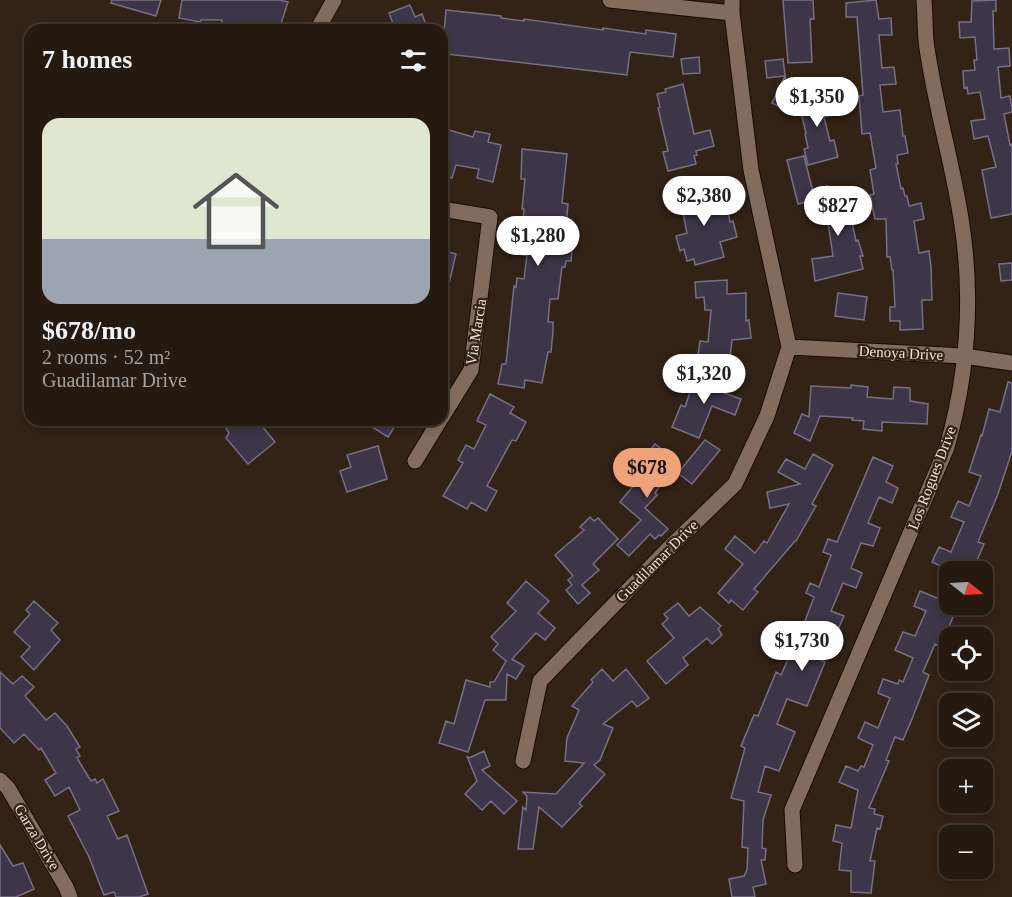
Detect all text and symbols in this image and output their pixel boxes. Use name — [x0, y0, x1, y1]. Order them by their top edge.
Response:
icon: filters — [397, 44, 430, 77]
text: 7 homes — [42, 45, 132, 74]
pin: $1,350 — [768, 77, 866, 128]
text: $1,350 — [790, 85, 845, 107]
icon: home — [182, 157, 290, 265]
pin: $2,380 — [655, 176, 753, 227]
text: $2,380 — [677, 184, 732, 206]
pin: $827 — [802, 186, 874, 237]
text: $827 — [818, 194, 858, 216]
pin: $1,280 — [489, 216, 587, 267]
text: $1,280 — [511, 224, 566, 246]
street label: Via Marcia — [463, 297, 489, 366]
text: $678/mo — [42, 316, 136, 345]
street label: Denoya Drive — [858, 343, 944, 363]
text: 2 rooms · 52 m² — [42, 346, 170, 368]
pin: $1,320 — [655, 354, 753, 405]
text: $1,320 — [677, 362, 732, 384]
text: Guadilamar Drive — [42, 369, 187, 391]
street label: Los Rogues Drive — [905, 424, 959, 532]
pin: $678 — [611, 448, 683, 499]
text: $678 — [627, 456, 667, 478]
street label: Guadilamar Drive — [613, 517, 701, 605]
north arrow — [939, 561, 993, 615]
map controls — [939, 561, 993, 879]
pin: $1,730 — [753, 621, 851, 672]
button: locate — [939, 627, 993, 681]
text: $1,730 — [775, 629, 830, 651]
button: layers — [939, 693, 993, 747]
button: + — [939, 759, 993, 813]
street label: Garza Drive — [11, 801, 63, 873]
button: − — [939, 825, 993, 879]

